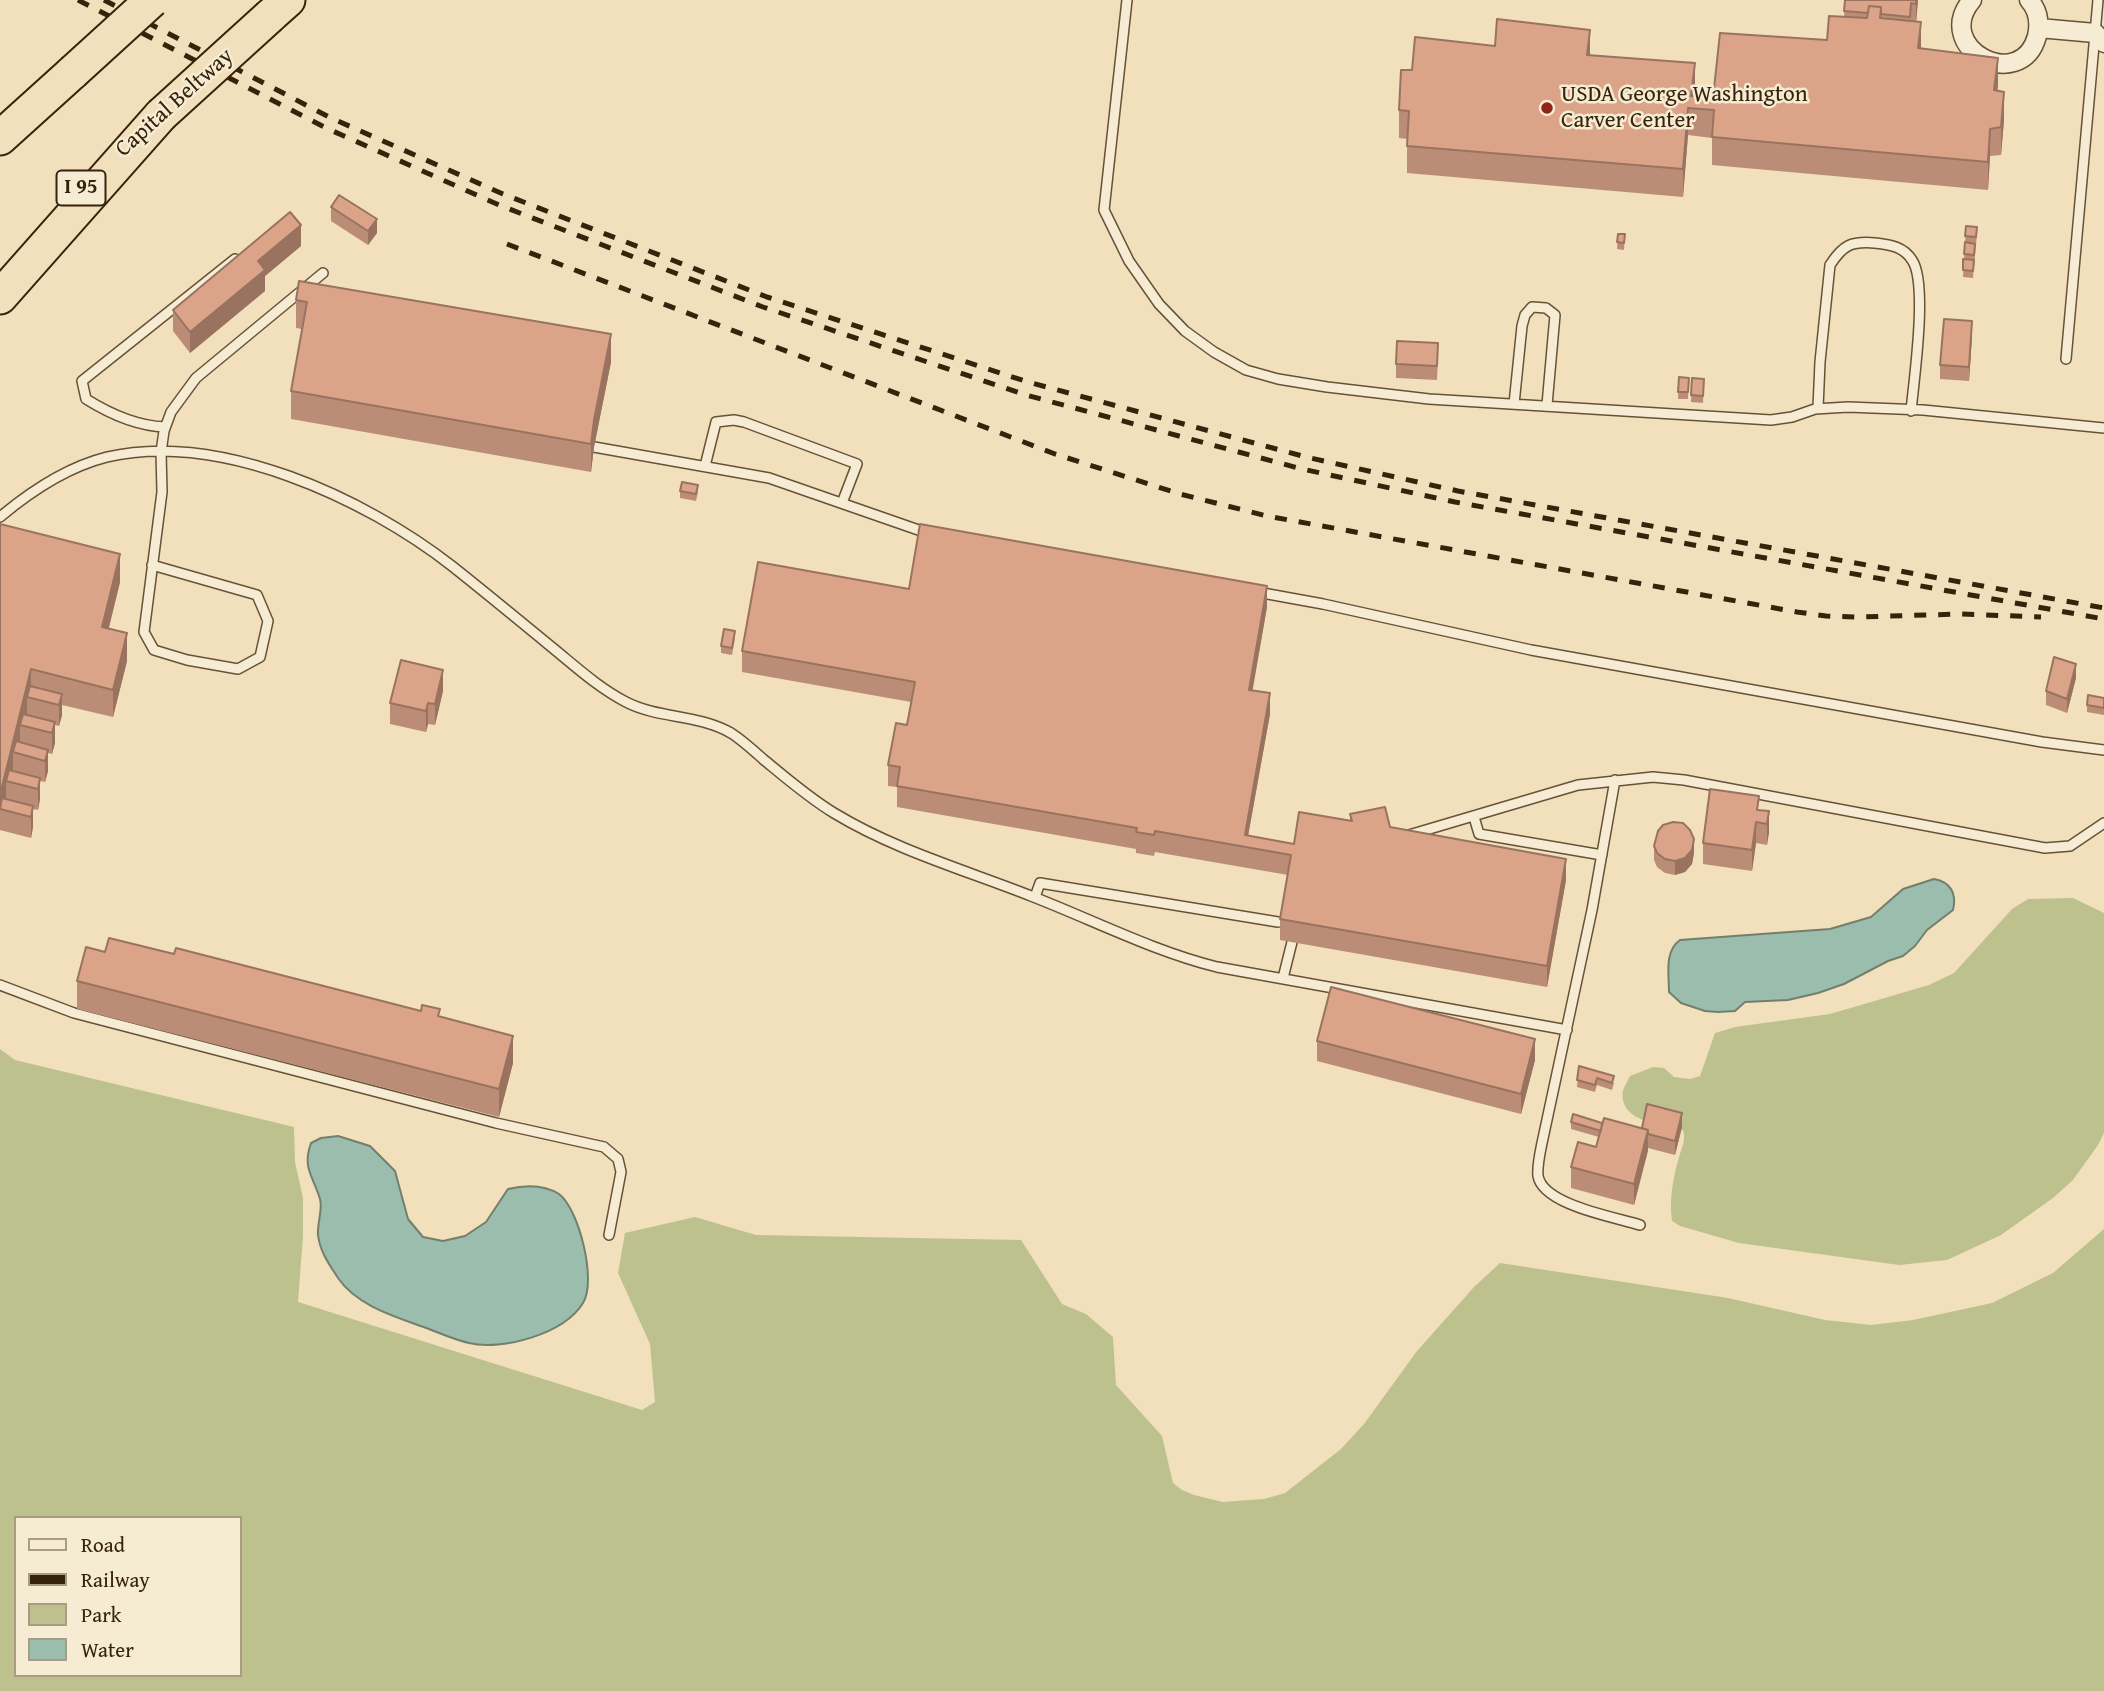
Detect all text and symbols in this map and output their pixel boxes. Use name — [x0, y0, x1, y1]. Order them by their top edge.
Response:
street label: Capital Beltway — [110, 43, 240, 163]
place label: USDA George Washington Carver Center — [1561, 81, 1808, 135]
marker: USDA George Washington Carver Center — [1539, 100, 1555, 116]
road number: I 95 — [56, 170, 106, 206]
legend — [14, 1516, 242, 1677]
text: Road — [81, 1529, 125, 1560]
text: Railway — [81, 1564, 150, 1595]
text: Park — [81, 1599, 122, 1630]
text: Water — [81, 1634, 134, 1665]

